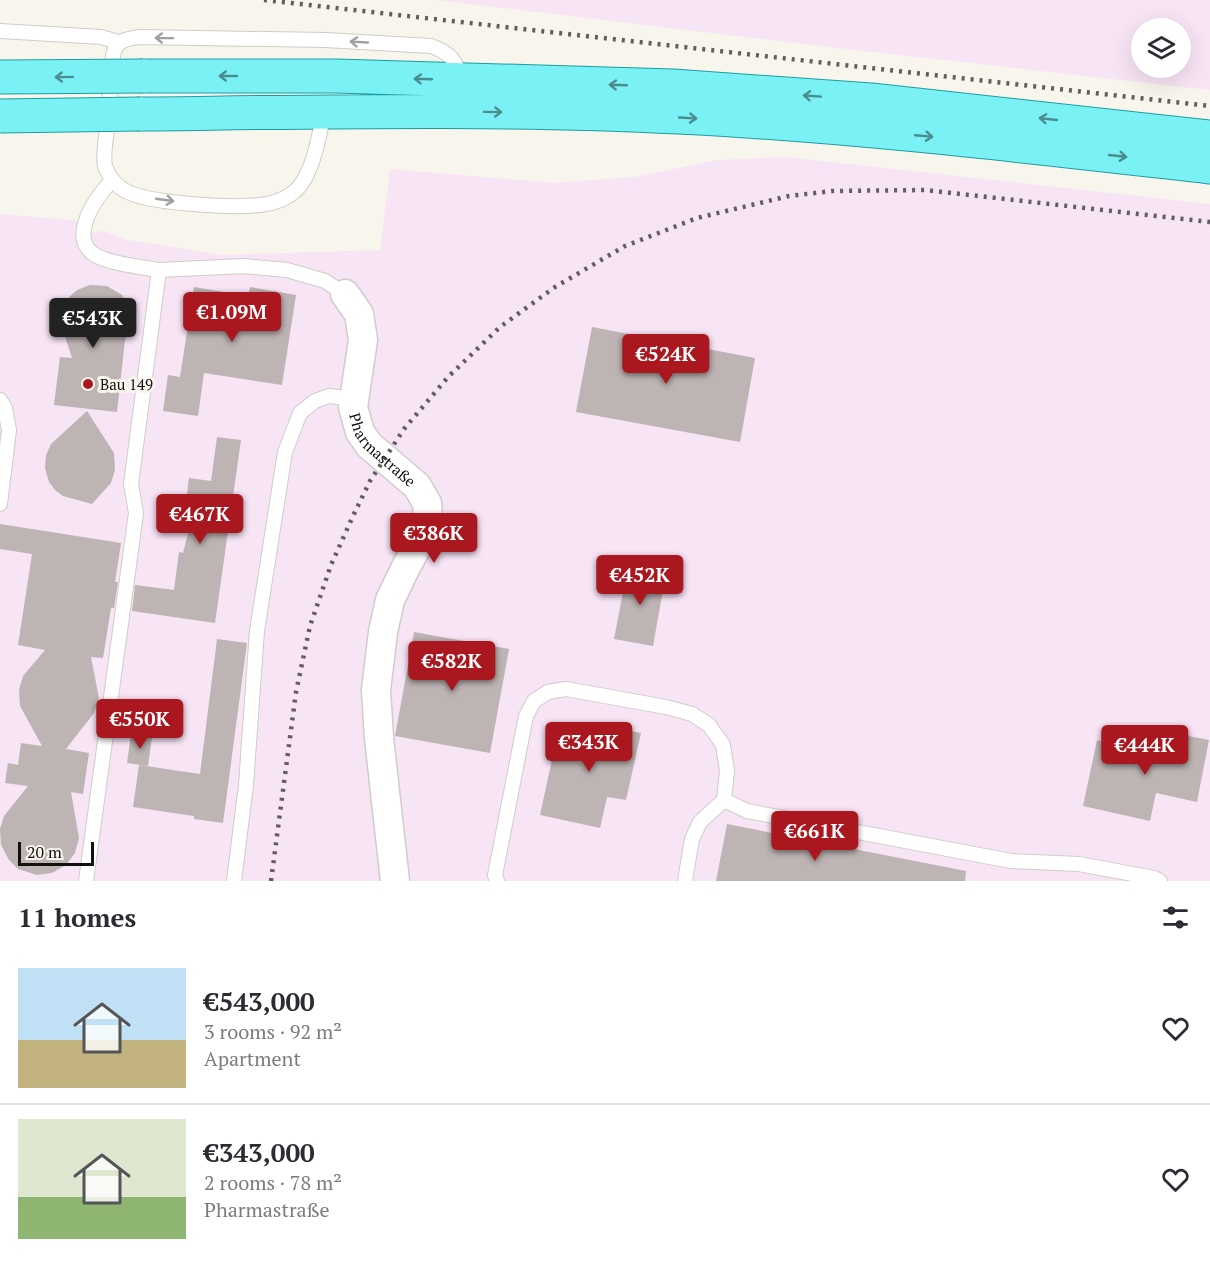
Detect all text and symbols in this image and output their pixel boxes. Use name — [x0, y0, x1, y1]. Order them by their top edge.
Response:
map controls — [1131, 18, 1191, 78]
button: layers — [1131, 18, 1191, 78]
one-way arrow — [155, 32, 175, 44]
one-way arrow — [350, 37, 370, 48]
one-way arrow — [218, 70, 238, 82]
one-way arrow — [54, 71, 74, 83]
one-way arrow — [413, 73, 433, 84]
one-way arrow — [608, 79, 628, 90]
one-way arrow — [803, 90, 823, 101]
one-way arrow — [482, 107, 502, 118]
one-way arrow — [677, 112, 697, 123]
one-way arrow — [1038, 113, 1058, 124]
one-way arrow — [914, 131, 934, 142]
one-way arrow — [1108, 151, 1128, 162]
one-way arrow — [155, 195, 175, 206]
pin: €1.09M — [183, 292, 281, 343]
pin: €543K — [51, 298, 135, 349]
text: €1.09M — [197, 298, 267, 325]
text: €543K — [63, 304, 123, 331]
pin: €524K — [624, 334, 708, 385]
text: €524K — [636, 340, 696, 367]
place label: Bau 149 — [100, 374, 153, 394]
marker: Bau 149 — [81, 377, 95, 391]
street label: Pharmastraße — [345, 411, 420, 491]
pin: €467K — [158, 494, 242, 545]
text: €467K — [170, 500, 230, 527]
pin: €386K — [392, 513, 476, 564]
text: €386K — [404, 519, 464, 546]
pin: €452K — [598, 555, 682, 606]
text: €452K — [610, 561, 670, 588]
pin: €582K — [410, 641, 494, 692]
text: €582K — [422, 647, 482, 674]
pin: €550K — [98, 699, 182, 750]
text: €550K — [110, 705, 170, 732]
pin: €343K — [547, 722, 631, 773]
pin: €444K — [1103, 725, 1187, 776]
text: €343K — [559, 728, 619, 755]
text: €444K — [1115, 731, 1175, 758]
pin: €661K — [773, 811, 857, 862]
text: €661K — [785, 817, 845, 844]
scale bar — [18, 839, 94, 866]
text: 20 m — [27, 841, 62, 863]
text: 11 homes — [18, 900, 136, 934]
icon: filters — [1159, 901, 1192, 934]
text: €543,000 — [204, 984, 315, 1018]
icon: home — [66, 992, 138, 1064]
icon: heart — [1159, 1012, 1192, 1045]
text: 3 rooms · 92 m² — [204, 1018, 342, 1045]
text: Apartment — [204, 1045, 301, 1072]
text: €343,000 — [204, 1135, 315, 1169]
icon: home — [66, 1143, 138, 1215]
icon: heart — [1159, 1163, 1192, 1196]
text: 2 rooms · 78 m² — [204, 1169, 342, 1196]
text: Pharmastraße — [204, 1196, 329, 1223]

